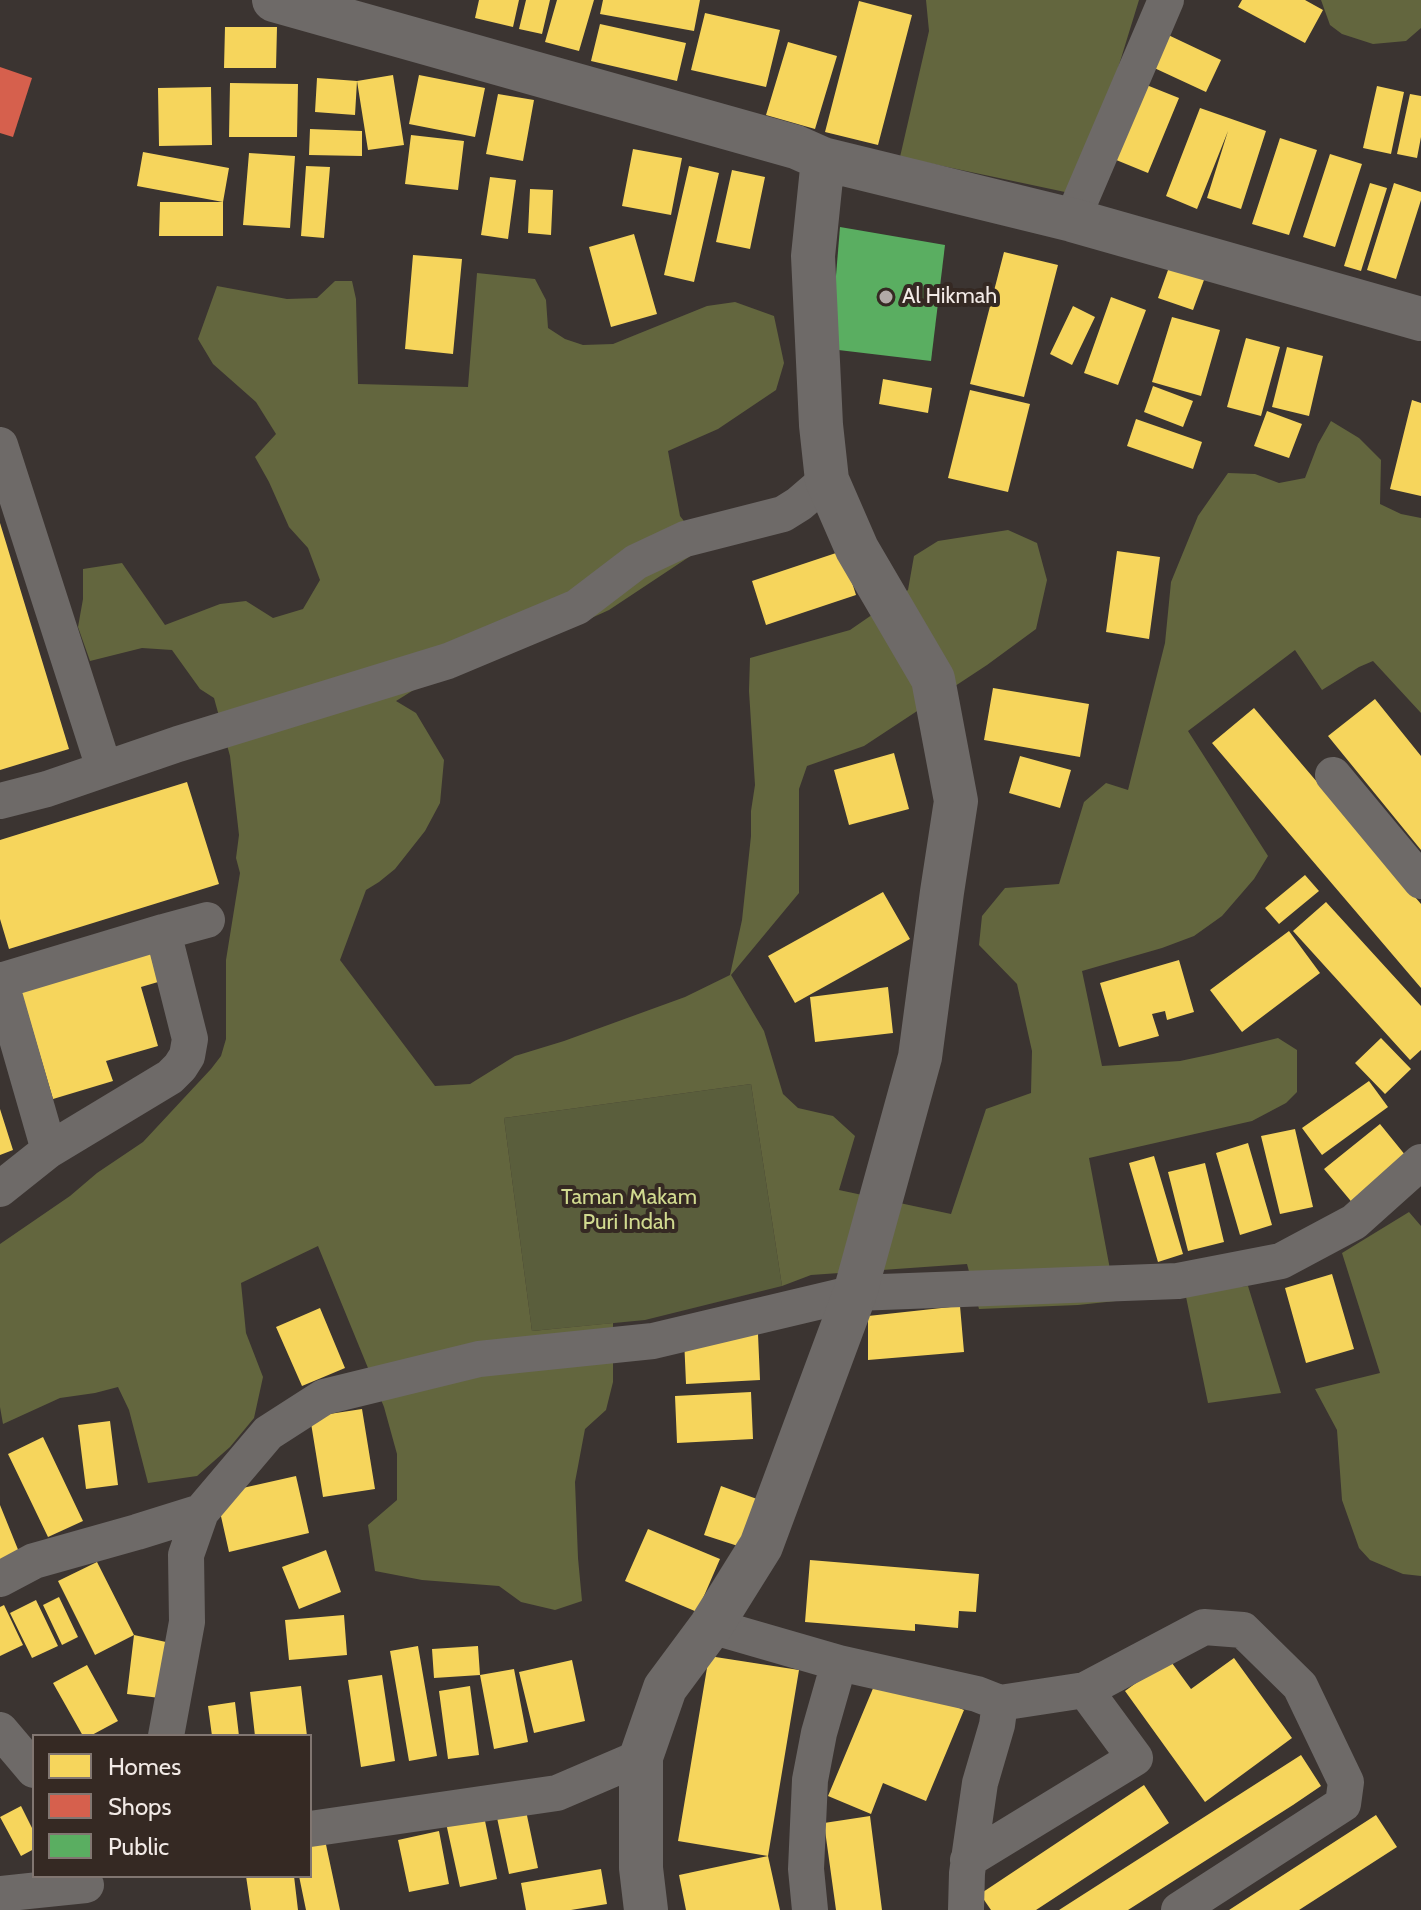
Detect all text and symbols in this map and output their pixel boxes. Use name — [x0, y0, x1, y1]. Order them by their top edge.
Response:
place label: Al Hikmah — [902, 284, 997, 310]
marker: Al Hikmah — [877, 288, 895, 306]
park label: Taman Makam Puri Indah — [561, 1185, 697, 1236]
legend — [32, 1734, 312, 1878]
text: Homes — [108, 1752, 181, 1781]
text: Shops — [108, 1792, 171, 1821]
text: Public — [108, 1832, 169, 1861]

